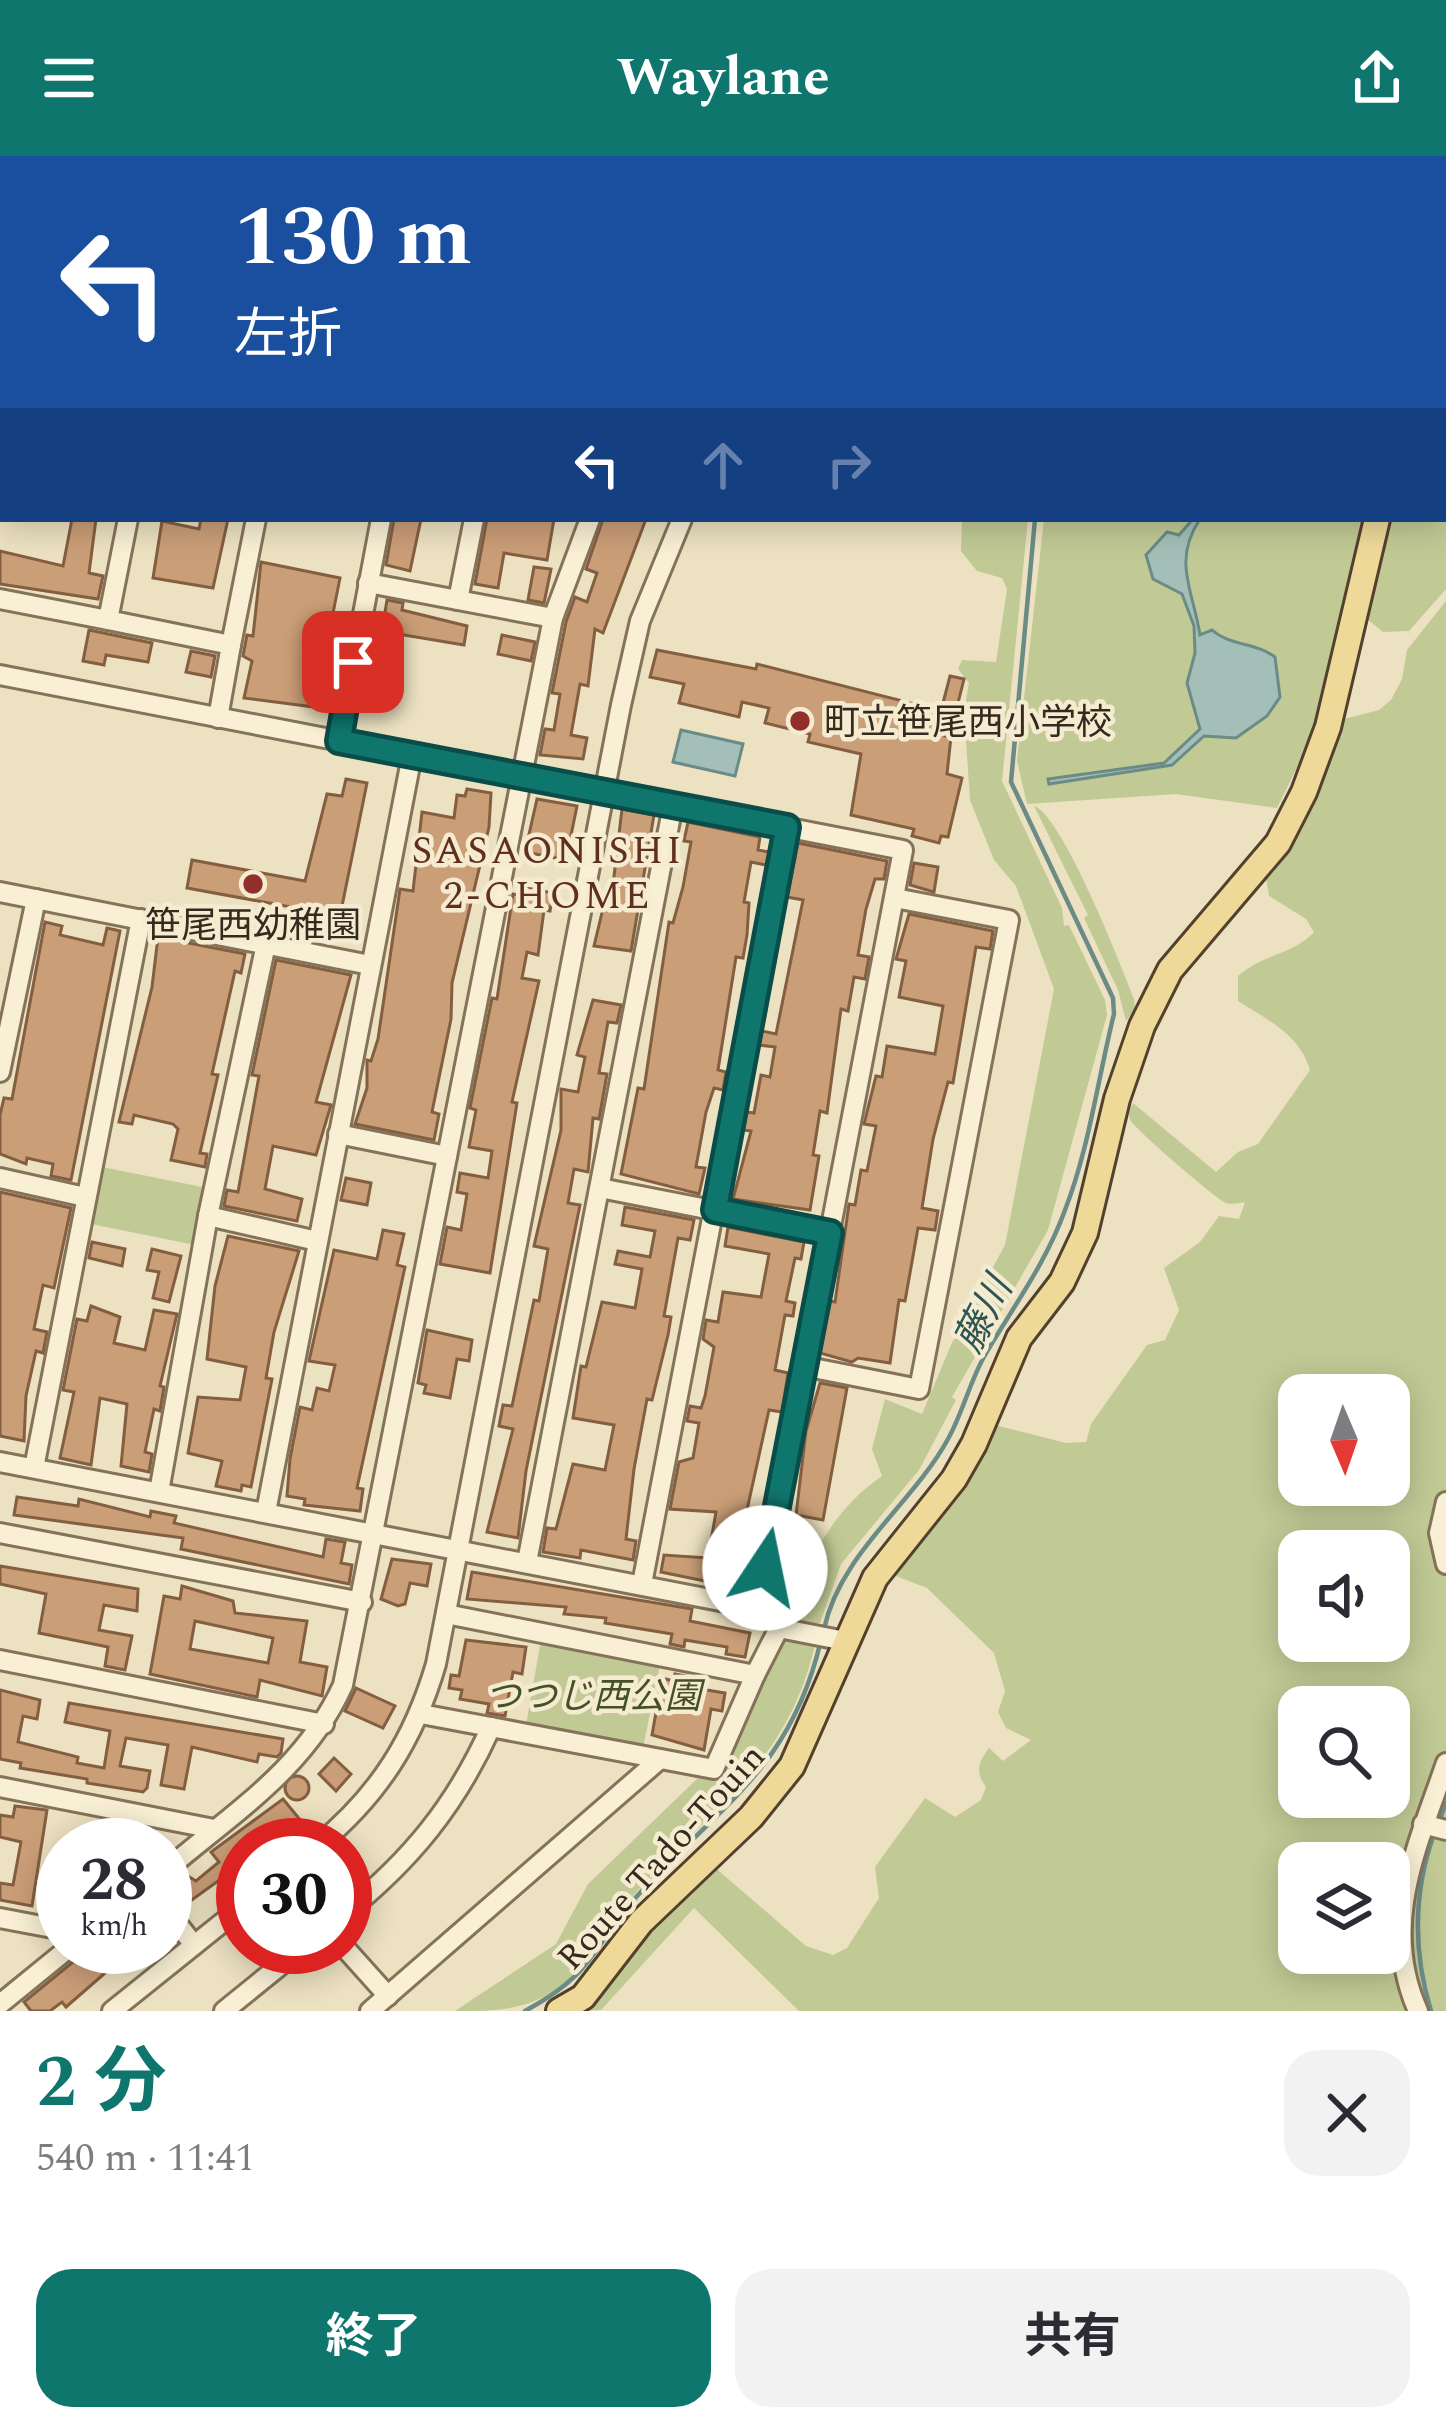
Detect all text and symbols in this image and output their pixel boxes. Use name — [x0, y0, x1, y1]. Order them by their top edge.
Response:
text: Waylane — [616, 37, 830, 119]
icon: menu — [36, 45, 102, 111]
icon: share — [1344, 45, 1410, 111]
text: 130 m — [234, 174, 472, 302]
icon: left — [36, 204, 192, 360]
text: 左折 — [234, 295, 342, 377]
icon: left — [564, 432, 630, 498]
icon: ahead — [690, 432, 756, 498]
icon: right — [816, 432, 882, 498]
pin — [302, 611, 404, 713]
icon: arrive — [320, 629, 386, 695]
place label: 町立笹尾西小学校 — [824, 696, 1112, 751]
marker: 町立笹尾西小学校 — [787, 708, 813, 734]
district label: SASAONISHI 2-CHOME — [412, 822, 684, 926]
marker: 笹尾西幼稚園 — [240, 871, 266, 897]
place label: 笹尾西幼稚園 — [145, 899, 361, 954]
water label: 藤川 — [940, 1263, 1030, 1363]
north arrow — [1278, 1374, 1410, 1506]
map controls — [1278, 1374, 1410, 1974]
position arrow — [702, 1505, 828, 1631]
button: sound — [1278, 1530, 1410, 1662]
park label: つつじ西公園 — [485, 1670, 706, 1725]
button: search — [1278, 1686, 1410, 1818]
street label: Route Tado-Touin — [545, 1732, 779, 1984]
speed limit sign: 30 — [216, 1818, 372, 1974]
text: 28 — [80, 1835, 148, 1927]
button: layers — [1278, 1842, 1410, 1974]
text: km/h — [80, 1903, 148, 1949]
text: 2 分 — [36, 2029, 166, 2138]
button: close — [1284, 2050, 1410, 2176]
text: 540 m · 11:41 — [36, 2129, 255, 2188]
button: 終了 — [36, 2269, 711, 2407]
button: 共有 — [735, 2269, 1410, 2407]

